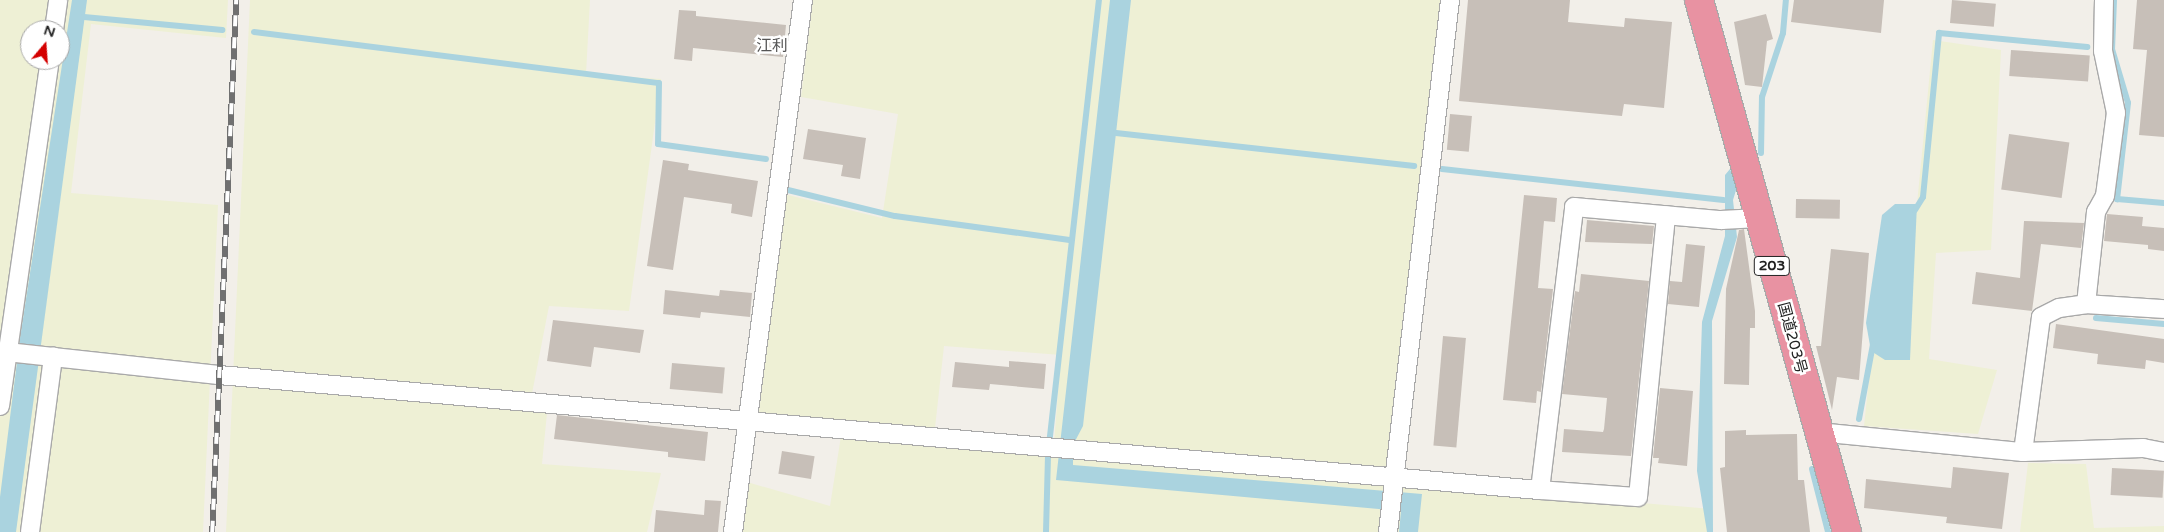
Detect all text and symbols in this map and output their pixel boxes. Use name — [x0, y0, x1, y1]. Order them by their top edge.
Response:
north arrow — [20, 20, 70, 70]
text: N — [42, 21, 57, 41]
district label: 江利 — [756, 36, 788, 56]
road number: 203 — [1753, 255, 1791, 278]
street label: 国道203号 — [1774, 300, 1810, 376]

